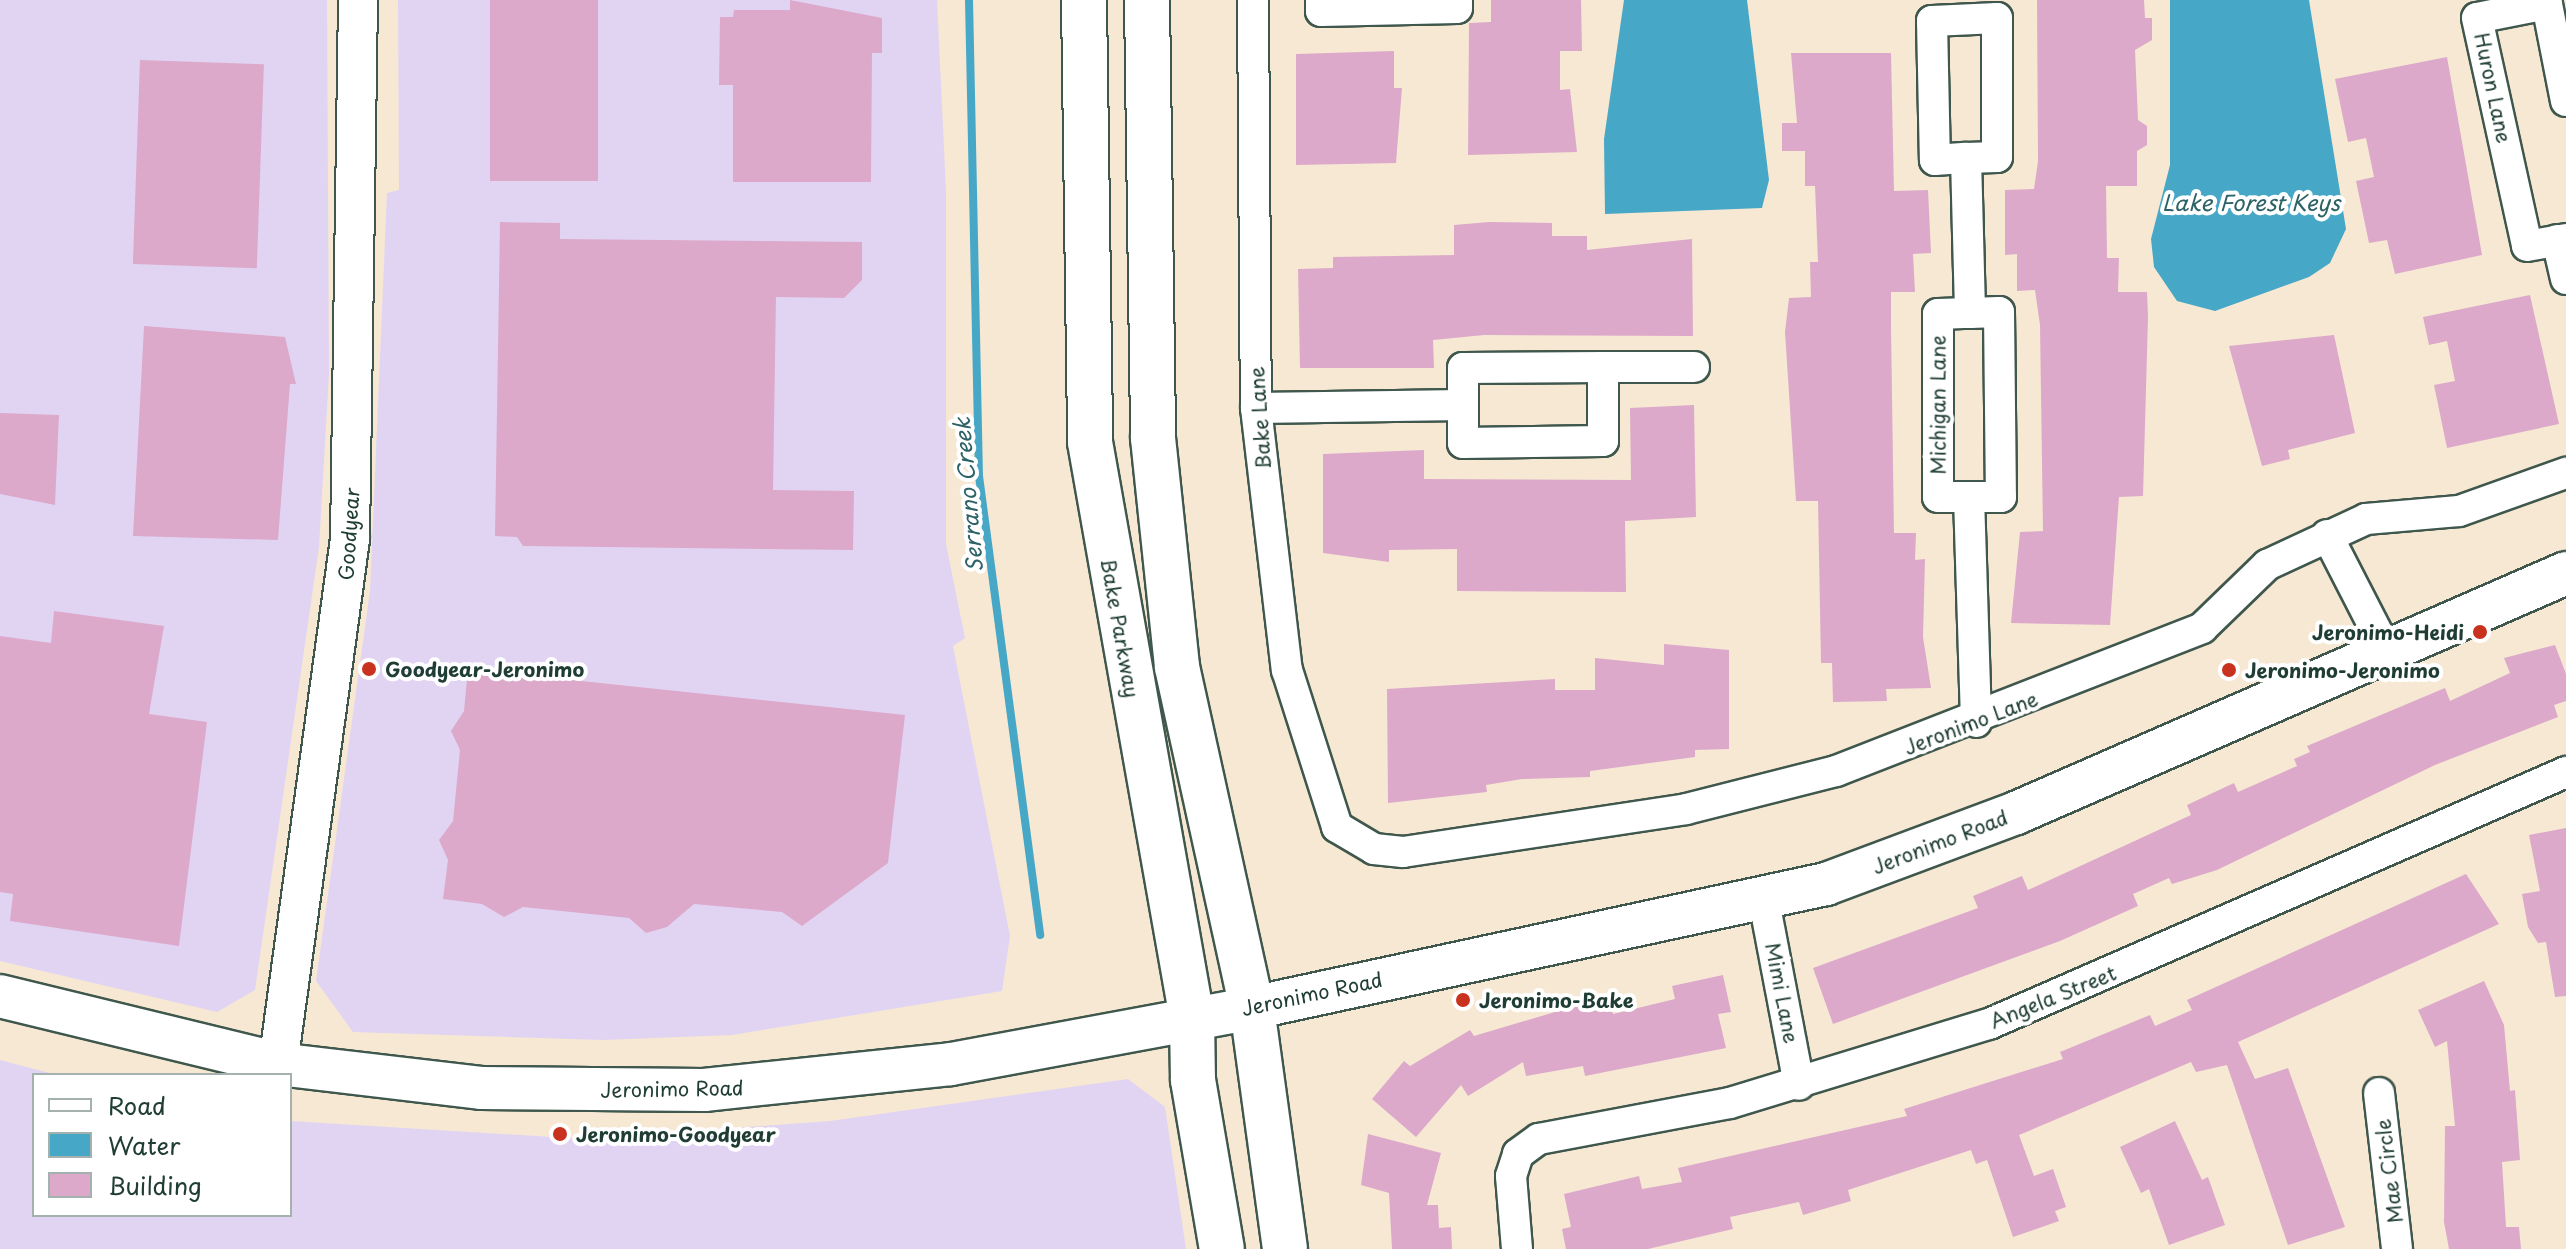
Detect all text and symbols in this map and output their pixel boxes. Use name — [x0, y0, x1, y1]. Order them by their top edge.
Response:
street label: Huron Lane — [2470, 30, 2516, 146]
water label: Lake Forest Keys — [2162, 189, 2340, 215]
street label: Michigan Lane — [1926, 335, 1950, 475]
street label: Bake Lane — [1244, 366, 1276, 470]
water label: Serrano Creek — [947, 416, 987, 574]
street label: Goodyear — [334, 487, 364, 581]
street label: Bake Parkway — [1096, 556, 1144, 700]
place label: Jeronimo-Heidi — [2312, 620, 2464, 644]
marker: Jeronimo-Heidi — [2471, 623, 2489, 641]
place label: Goodyear-Jeronimo — [385, 657, 584, 681]
place label: Jeronimo-Jeronimo — [2245, 658, 2440, 682]
marker: Goodyear-Jeronimo — [360, 660, 378, 678]
marker: Jeronimo-Jeronimo — [2220, 661, 2238, 679]
street label: Jeronimo Lane — [1900, 686, 2042, 760]
street label: Jeronimo Road — [1869, 805, 2011, 879]
street label: Mimi Lane — [1761, 941, 1803, 1045]
street label: Angela Street — [1986, 961, 2120, 1033]
street label: Jeronimo Road — [1239, 967, 1385, 1021]
place label: Jeronimo-Bake — [1479, 988, 1634, 1012]
marker: Jeronimo-Bake — [1454, 991, 1472, 1009]
legend — [32, 1073, 292, 1217]
street label: Jeronimo Road — [600, 1076, 744, 1102]
text: Road — [108, 1087, 166, 1123]
street label: Mae Circle — [2371, 1117, 2407, 1225]
place label: Jeronimo-Goodyear — [576, 1122, 776, 1146]
marker: Jeronimo-Goodyear — [551, 1125, 569, 1143]
text: Water — [108, 1127, 180, 1163]
text: Building — [108, 1167, 202, 1203]

